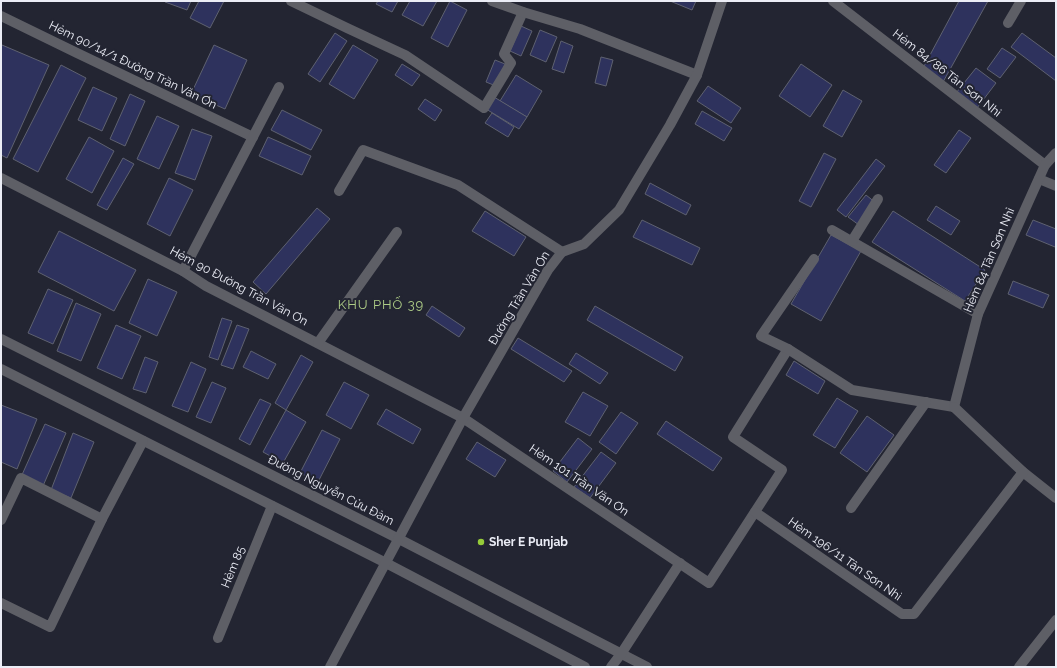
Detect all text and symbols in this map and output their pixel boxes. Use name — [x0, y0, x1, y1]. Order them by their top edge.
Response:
street label: Hẻm 90/14/1 Đường Trần Văn Ơn — [47, 18, 219, 112]
street label: Hẻm 84/86 Tân Sơn Nhì — [890, 26, 1004, 120]
street label: Hẻm 84 Tân Sơn Nhì — [961, 206, 1017, 314]
street label: Hẻm 90 Đường Trần Văn Ơn — [168, 244, 310, 328]
street label: Đường Trần Văn Ơn — [485, 249, 553, 347]
district label: KHU PHỐ 39 — [338, 296, 424, 312]
street label: Hẻm 101 Trần Văn Ơn — [527, 441, 631, 519]
street label: Đường Nguyễn Cửu Đàm — [266, 452, 396, 528]
street label: Hẻm 196/11 Tân Sơn Nhì — [786, 514, 904, 604]
place label: Sher E Punjab — [489, 535, 568, 549]
marker: Sher E Punjab — [476, 537, 486, 547]
street label: Hẻm 85 — [218, 544, 248, 590]

